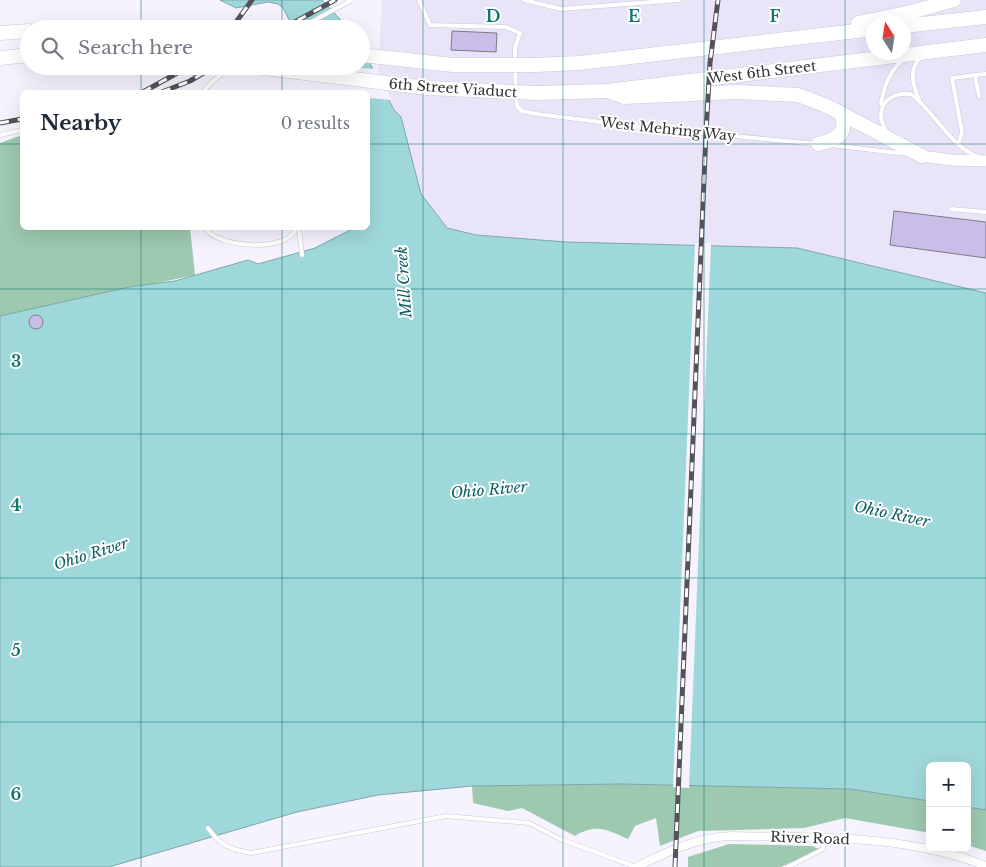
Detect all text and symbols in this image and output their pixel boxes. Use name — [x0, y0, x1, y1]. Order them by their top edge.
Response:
text: D — [486, 6, 500, 26]
text: E — [628, 6, 640, 26]
text: F — [769, 6, 781, 26]
north arrow — [866, 15, 911, 60]
search box — [20, 20, 370, 75]
icon: search — [38, 34, 66, 62]
text: Search here — [78, 36, 193, 59]
street label: West 6th Street — [706, 56, 818, 88]
street label: 6th Street Viaduct — [388, 75, 518, 102]
text: Nearby — [40, 110, 121, 136]
text: 0 results — [281, 113, 350, 133]
street label: West Mehring Way — [598, 113, 737, 145]
water label: Mill Creek — [392, 245, 416, 320]
text: 3 — [11, 351, 21, 371]
water label: Ohio River — [450, 477, 529, 502]
text: 4 — [11, 495, 21, 515]
water label: Ohio River — [853, 496, 933, 531]
water label: Ohio River — [51, 533, 131, 574]
text: 5 — [11, 640, 21, 660]
map controls — [926, 762, 971, 852]
button: + — [926, 762, 971, 807]
text: 6 — [11, 784, 22, 804]
button: − — [926, 807, 971, 852]
street label: River Road — [770, 828, 851, 848]

